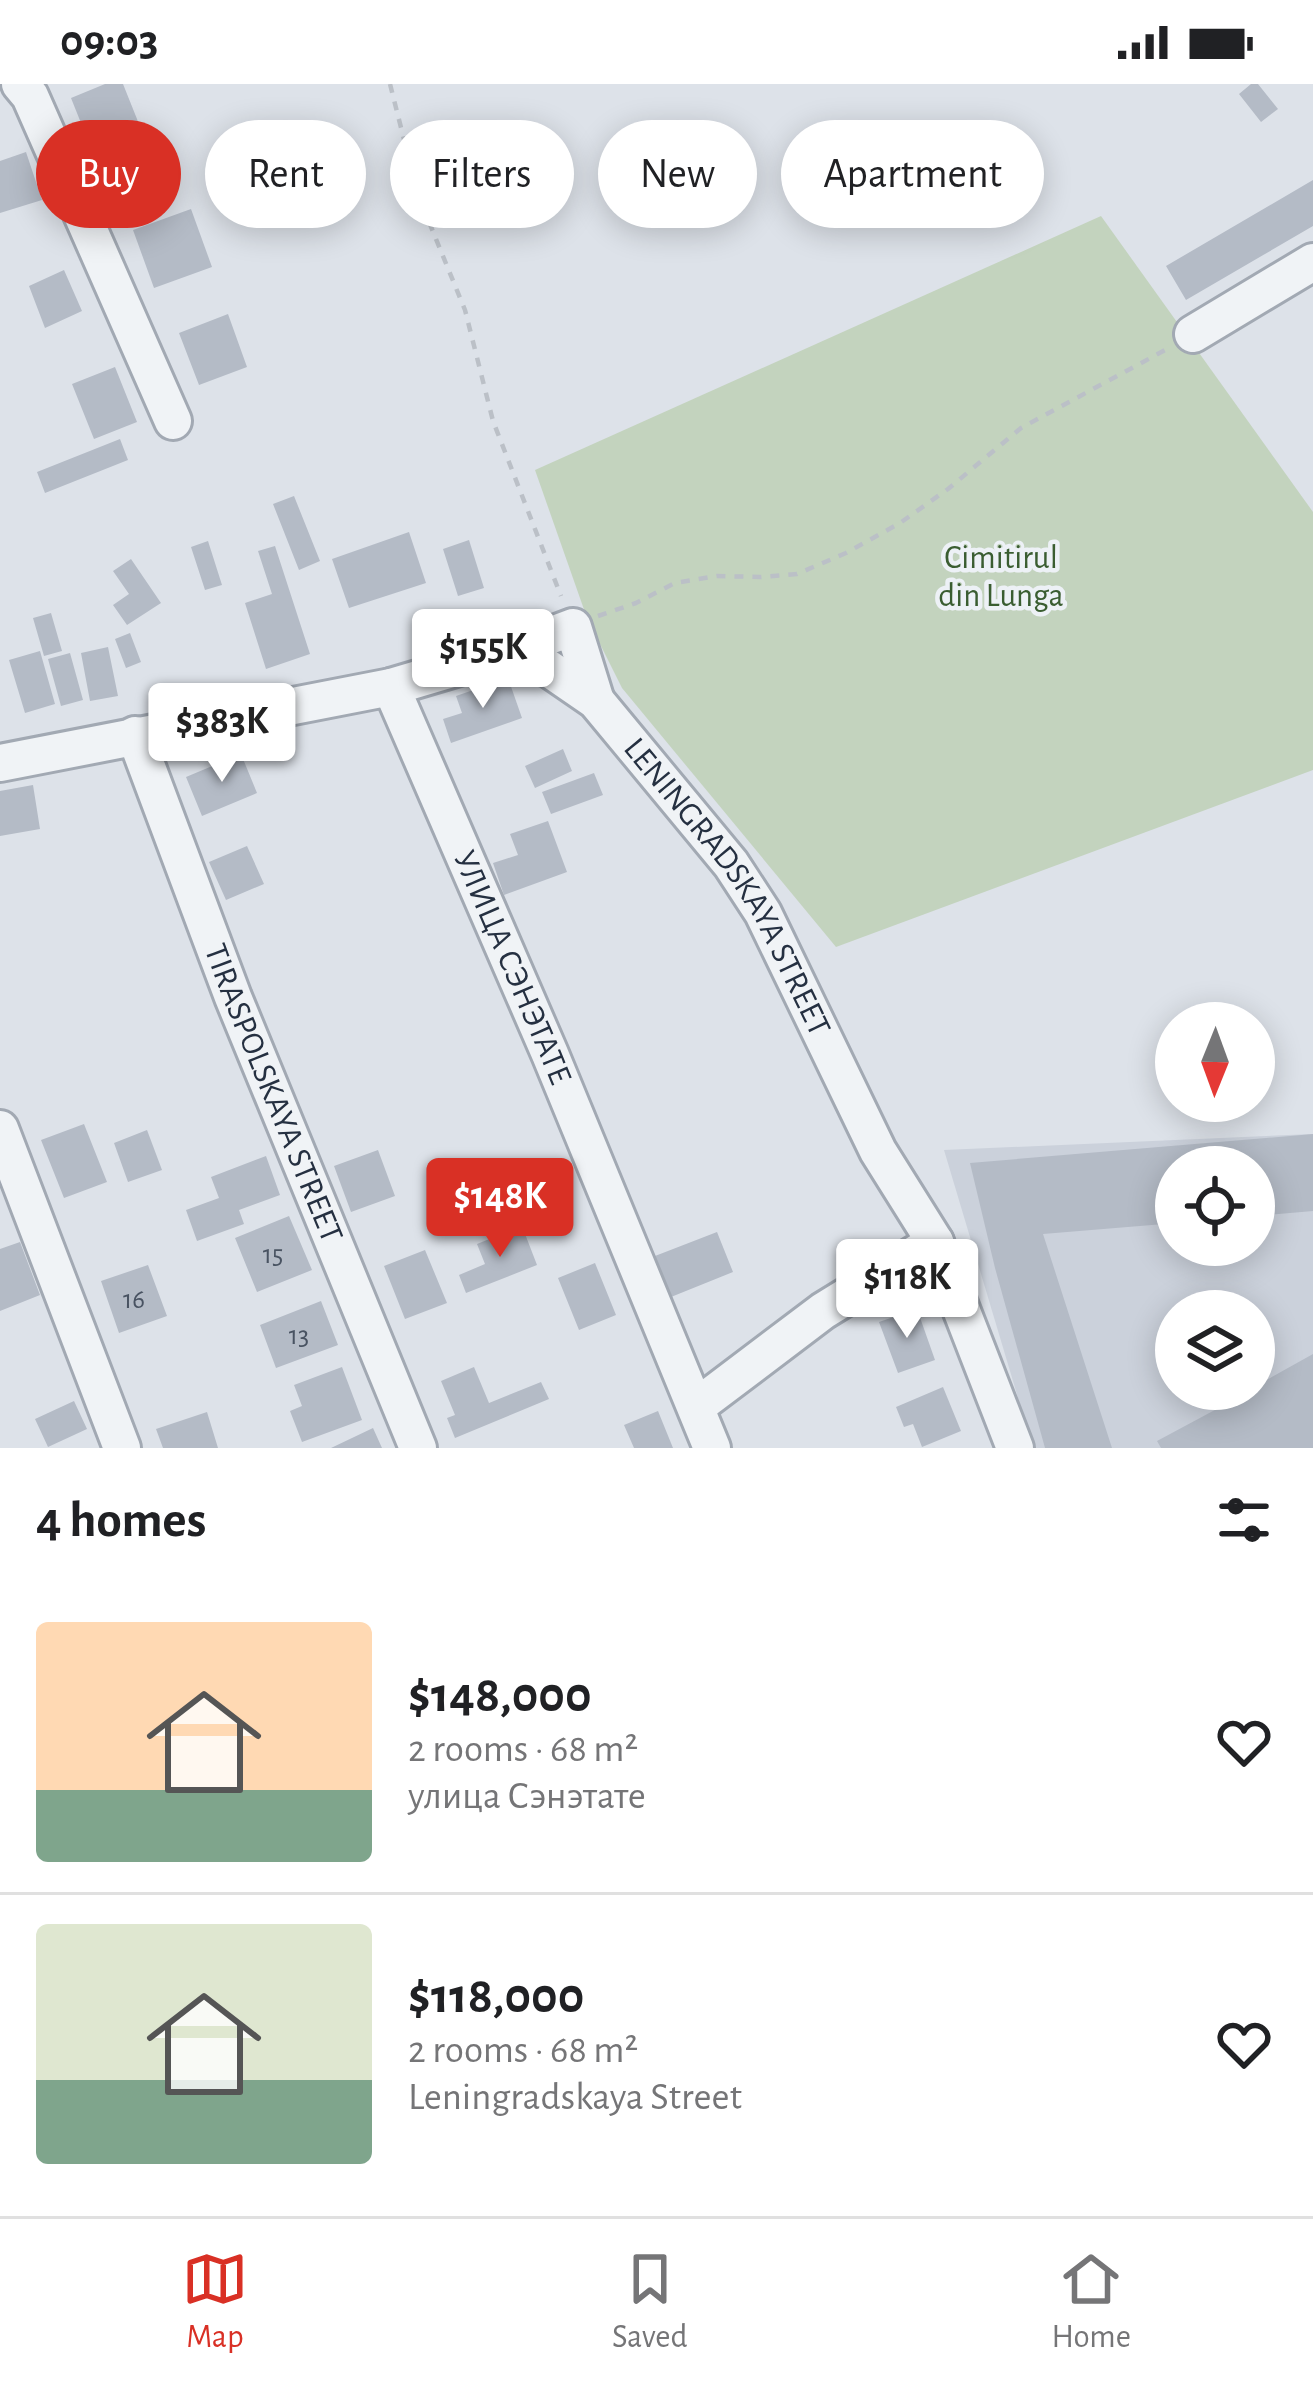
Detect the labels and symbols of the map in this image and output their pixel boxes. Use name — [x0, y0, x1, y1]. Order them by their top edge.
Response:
park label: Cimitirul din Lunga — [938, 542, 1064, 613]
pin: $155K — [399, 609, 567, 711]
pin: $383K — [138, 683, 306, 785]
street label: LENINGRADSKAYA STREET — [618, 732, 836, 1041]
street label: УЛИЦА СЭНЭТАТЕ — [448, 846, 577, 1090]
street label: TIRASPOLSKAYA STREET — [198, 940, 348, 1247]
north arrow — [1155, 1002, 1275, 1122]
pin: $148K — [416, 1158, 584, 1260]
pin: $118K — [823, 1239, 991, 1341]
house number: 15 — [263, 1241, 283, 1268]
house number: 16 — [123, 1286, 145, 1313]
house number: 13 — [289, 1322, 309, 1349]

